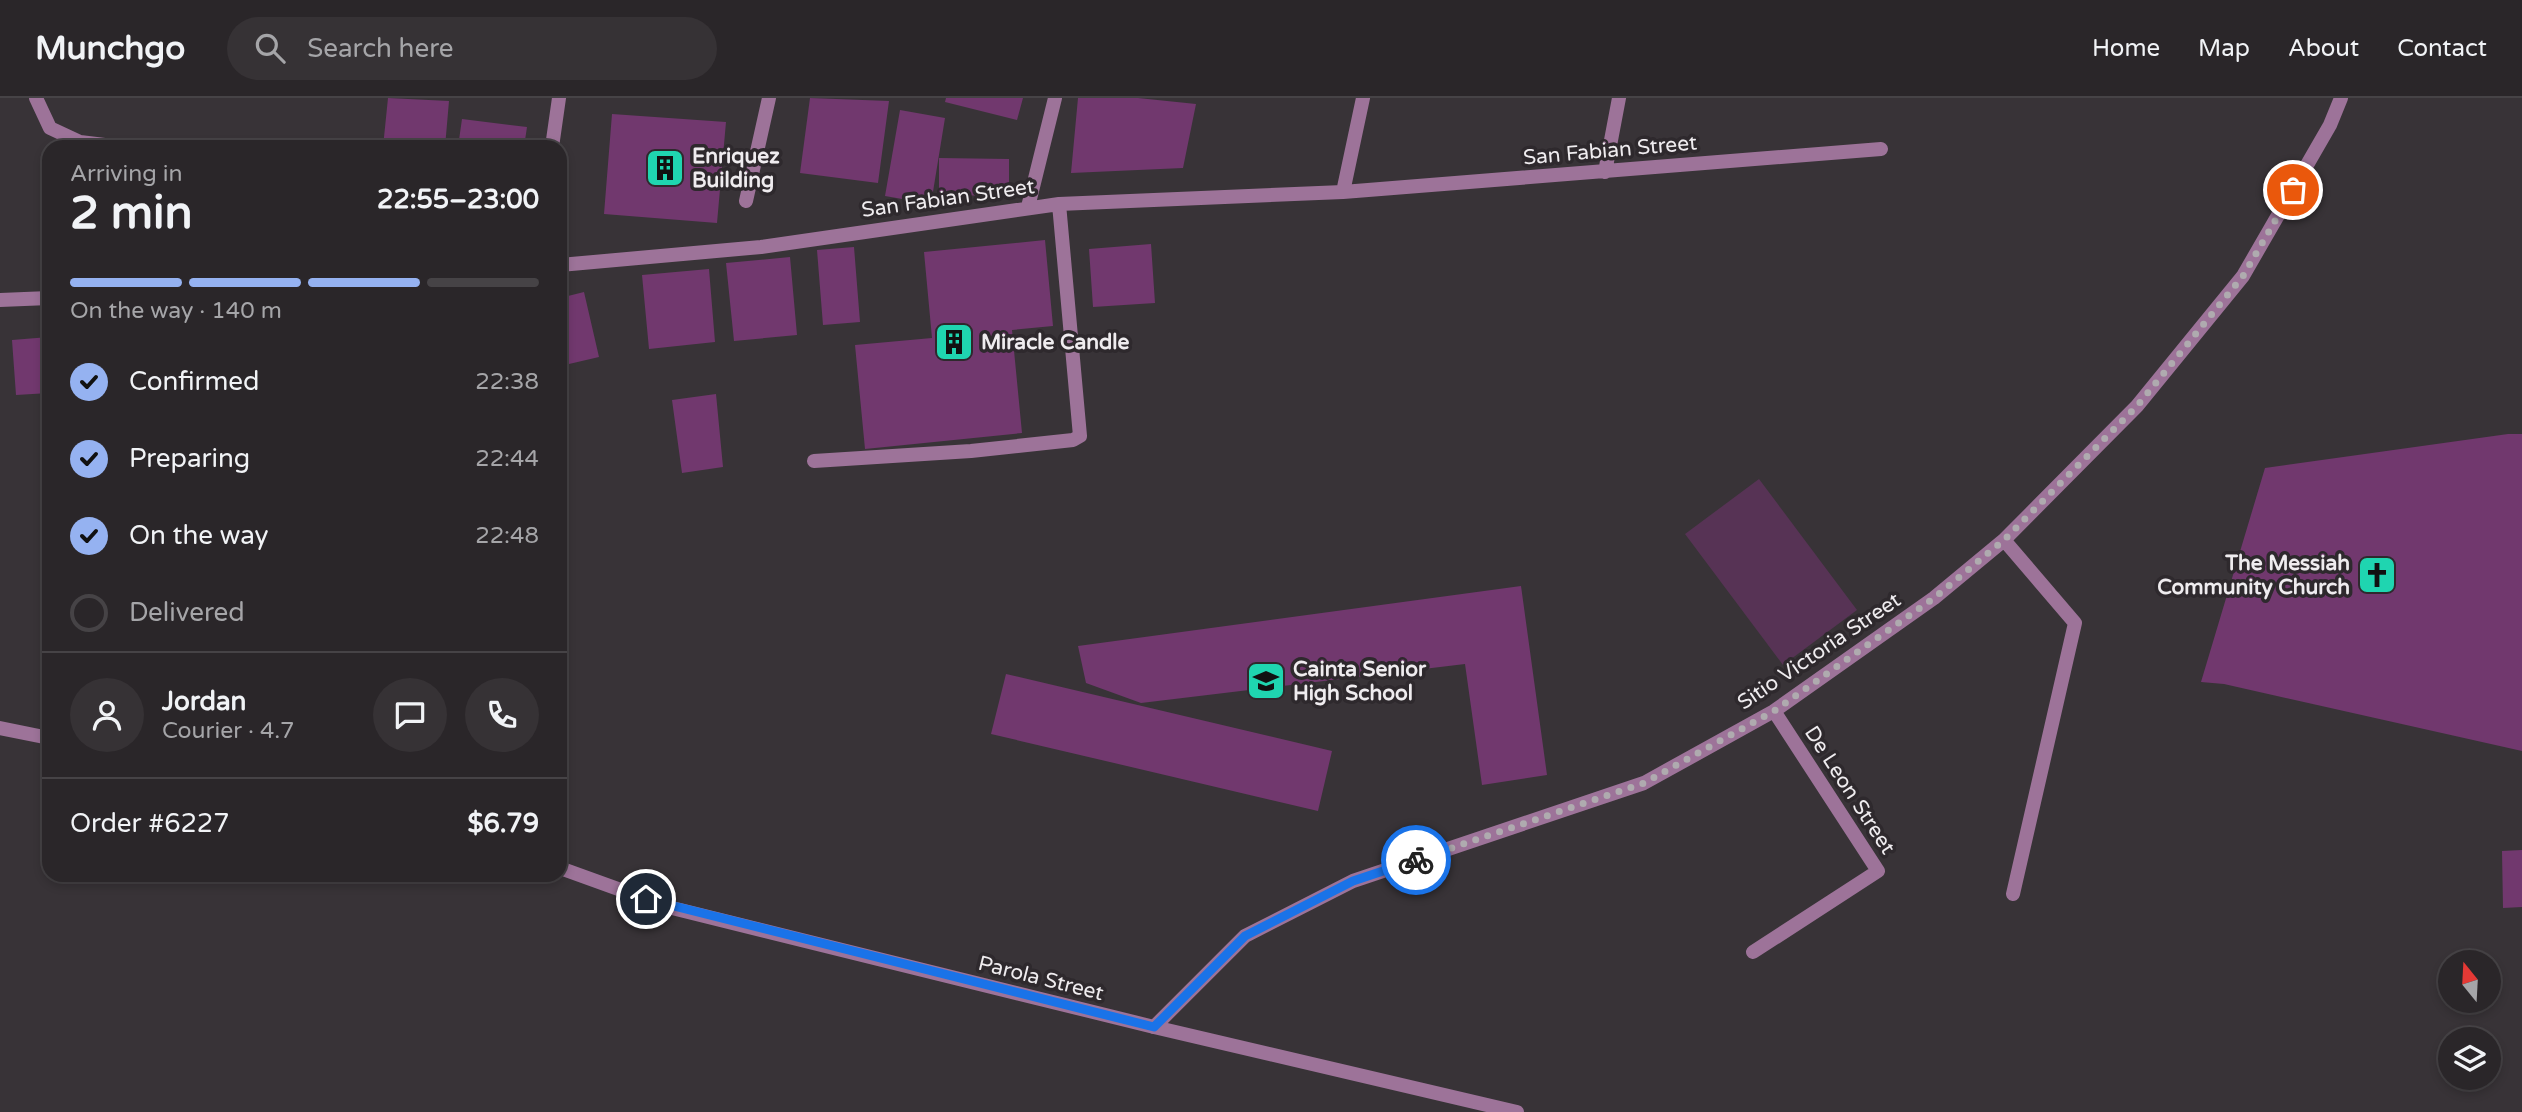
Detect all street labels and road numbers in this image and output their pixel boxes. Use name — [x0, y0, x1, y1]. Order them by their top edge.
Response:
street label: San Fabian Street — [1522, 130, 1698, 171]
street label: San Fabian Street — [860, 174, 1036, 223]
street label: Sitio Victoria Street — [1733, 588, 1906, 715]
street label: De Leon Street — [1799, 722, 1900, 859]
street label: Parola Street — [976, 951, 1106, 1006]

